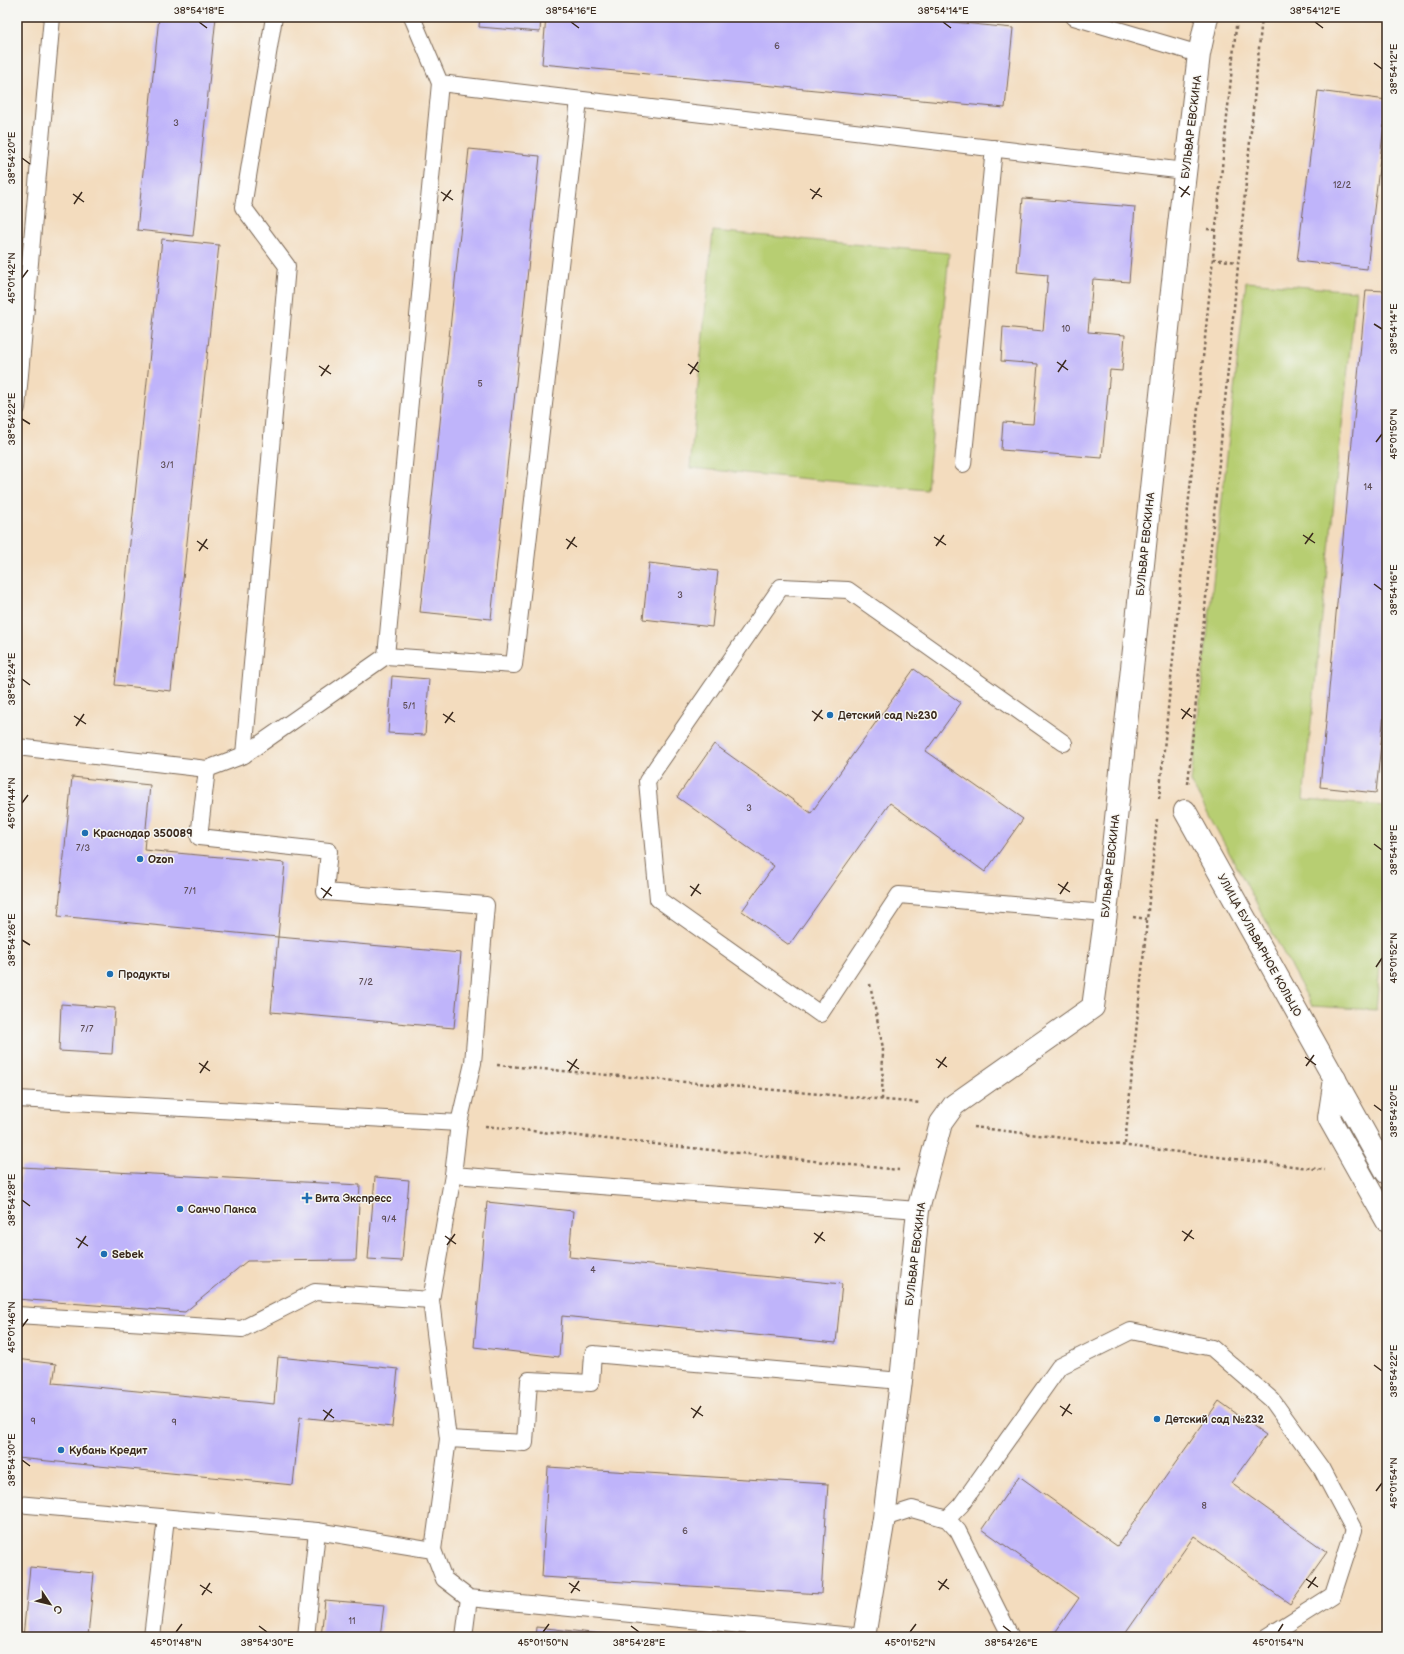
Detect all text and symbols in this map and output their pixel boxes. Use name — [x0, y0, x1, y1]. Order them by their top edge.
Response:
text: 38°54'18"E — [174, 5, 225, 17]
text: 38°54'16"E — [546, 5, 597, 17]
text: 38°54'14"E — [918, 5, 969, 17]
text: 38°54'12"E — [1290, 5, 1341, 17]
house number: 6 — [774, 41, 780, 52]
text: 38°54'12"E — [1388, 43, 1400, 94]
street label: БУЛЬВАР ЕВСКИНА — [1179, 74, 1204, 180]
house number: 3 — [173, 118, 179, 129]
text: 38°54'20"E — [6, 131, 18, 184]
house number: 12/2 — [1333, 180, 1352, 191]
text: 45°01'42"N — [6, 252, 18, 304]
text: 38°54'14"E — [1388, 303, 1400, 354]
house number: 10 — [1062, 324, 1070, 335]
house number: 5 — [477, 379, 483, 390]
text: 38°54'22"E — [6, 392, 18, 445]
text: 45°01'50"N — [1388, 408, 1400, 460]
house number: 3/1 — [160, 460, 174, 471]
house number: 14 — [1364, 482, 1373, 493]
street label: БУЛЬВАР ЕВСКИНА — [1134, 491, 1157, 597]
text: 38°54'16"E — [1388, 564, 1400, 615]
house number: 3 — [677, 590, 683, 601]
text: 38°54'24"E — [6, 652, 18, 705]
house number: 5/1 — [403, 701, 415, 712]
place label: Детский сад №230 — [838, 709, 937, 722]
marker: Детский сад №230 — [825, 710, 835, 720]
text: 45°01'44"N — [6, 777, 18, 829]
house number: 3 — [746, 803, 752, 814]
street label: БУЛЬВАР ЕВСКИНА — [1099, 813, 1122, 919]
text: 38°54'18"E — [1388, 824, 1400, 875]
place label: Краснодар 350089 — [93, 827, 193, 840]
marker: Краснодар 350089 — [80, 828, 90, 838]
house number: 7/3 — [76, 843, 90, 854]
place label: Ozon — [148, 853, 174, 866]
marker: Ozon — [135, 854, 145, 864]
street label: УЛИЦА БУЛЬВАРНОЕ КОЛЬЦО — [1215, 872, 1304, 1019]
house number: 7/1 — [184, 886, 196, 897]
text: 38°54'26"E — [6, 913, 18, 967]
text: 45°01'52"N — [1388, 932, 1400, 984]
place label: Продукты — [118, 968, 170, 981]
marker: Продукты — [105, 969, 115, 979]
house number: 7/2 — [359, 977, 374, 988]
house number: 7/7 — [81, 1024, 94, 1035]
text: 38°54'20"E — [1388, 1084, 1400, 1137]
text: 38°54'28"E — [6, 1173, 18, 1226]
place label: Вита Экспресс — [315, 1192, 392, 1205]
marker: Вита Экспресс — [302, 1193, 312, 1203]
street label: БУЛЬВАР ЕВСКИНА — [903, 1201, 928, 1307]
place label: Санчо Панса — [188, 1203, 257, 1216]
marker: Санчо Панса — [175, 1204, 185, 1214]
house number: 9/4 — [382, 1214, 397, 1225]
place label: Sebek — [112, 1248, 144, 1261]
marker: Sebek — [99, 1249, 109, 1259]
house number: 4 — [590, 1265, 596, 1276]
text: 45°01'46"N — [6, 1301, 18, 1353]
text: 38°54'22"E — [1388, 1344, 1400, 1397]
place label: Детский сад №232 — [1165, 1413, 1264, 1426]
marker: Детский сад №232 — [1152, 1414, 1162, 1424]
house number: 9 — [30, 1416, 36, 1427]
house number: 9 — [171, 1417, 177, 1428]
text: 38°54'30"E — [6, 1433, 18, 1487]
place label: Кубань Кредит — [69, 1444, 148, 1457]
marker: Кубань Кредит — [56, 1445, 66, 1455]
text: 45°01'54"N — [1388, 1457, 1400, 1509]
house number: 8 — [1201, 1501, 1207, 1512]
house number: 6 — [682, 1526, 688, 1537]
north arrow — [30, 1584, 70, 1624]
text: С — [50, 1603, 65, 1617]
house number: 11 — [349, 1616, 355, 1627]
text: 45°01'48"N — [150, 1637, 202, 1649]
text: 38°54'30"E — [240, 1637, 294, 1649]
text: 45°01'50"N — [517, 1637, 569, 1649]
text: 38°54'28"E — [613, 1637, 666, 1649]
text: 45°01'52"N — [884, 1637, 936, 1649]
text: 38°54'26"E — [985, 1637, 1038, 1649]
text: 45°01'54"N — [1252, 1637, 1304, 1649]

